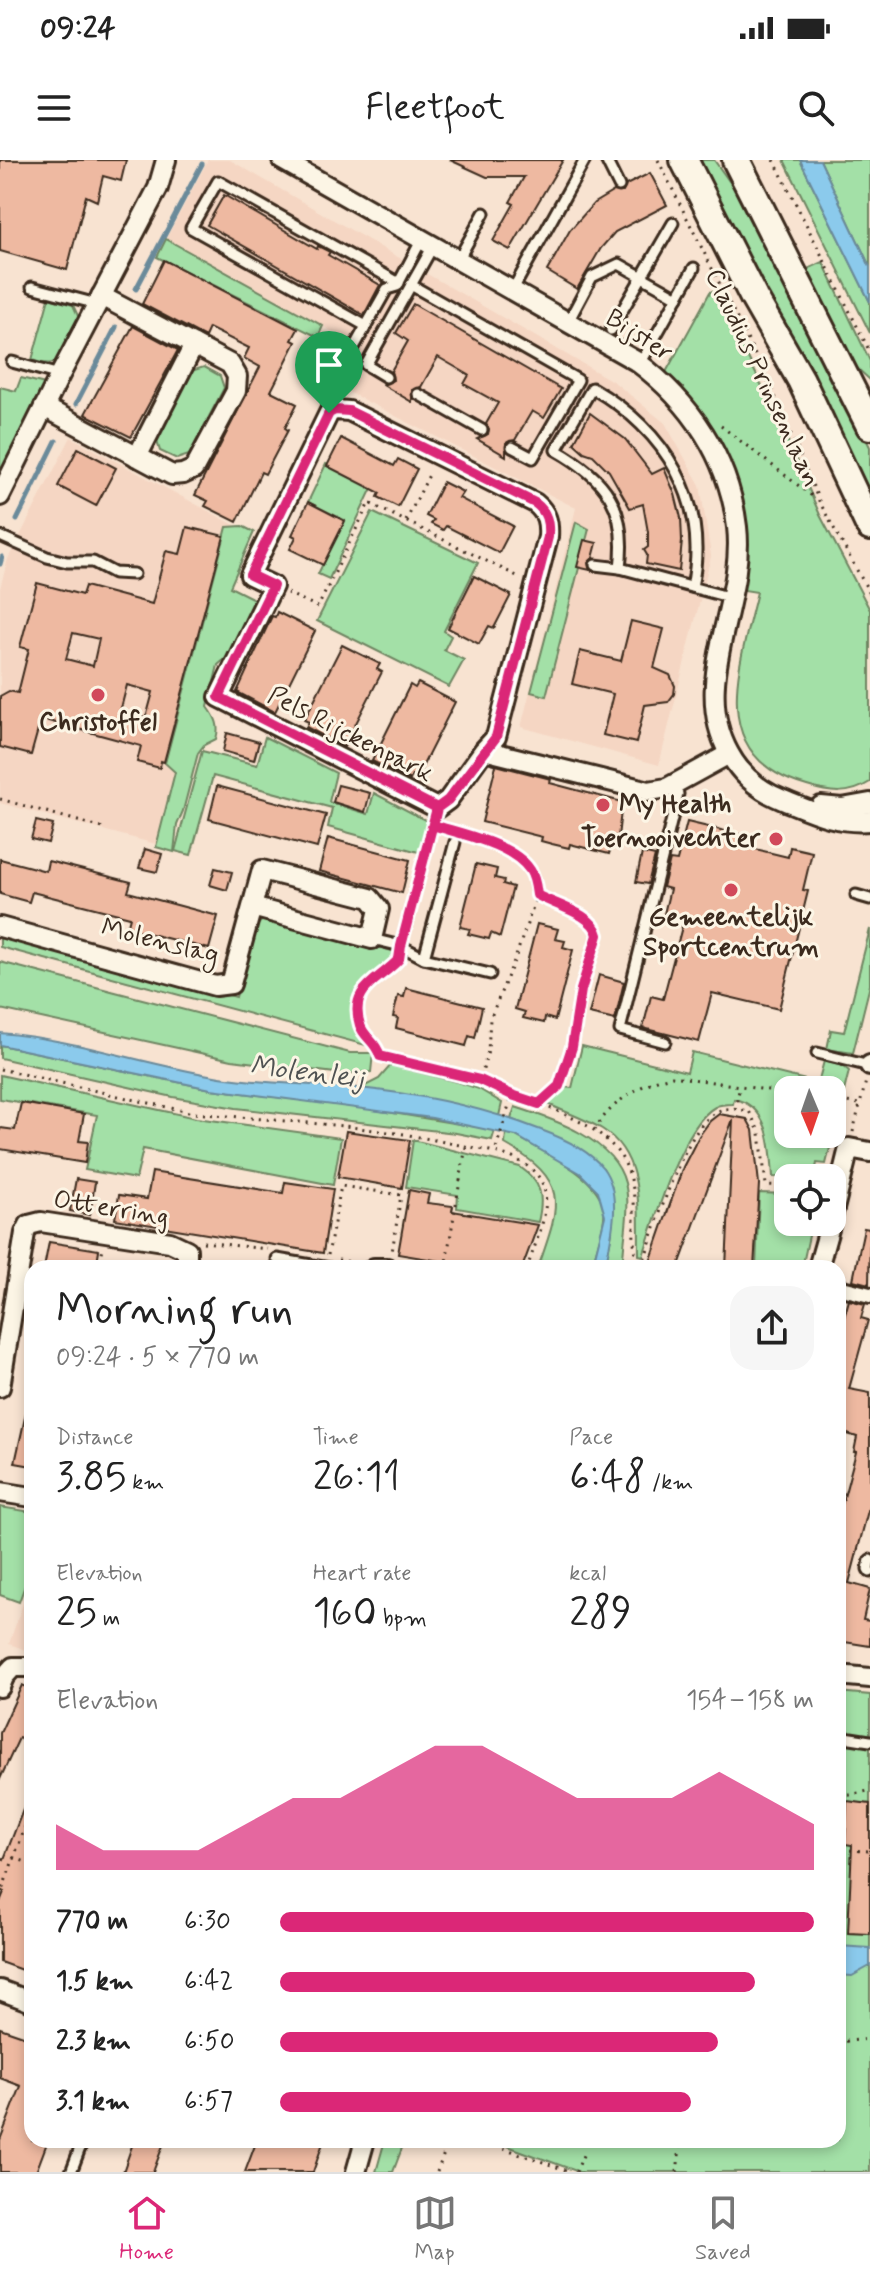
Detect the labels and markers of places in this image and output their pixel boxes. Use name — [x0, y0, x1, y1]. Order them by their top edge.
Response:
pin — [295, 331, 363, 413]
marker: Christoffel — [89, 686, 107, 704]
place label: Christoffel — [39, 706, 157, 740]
place label: My Health — [619, 788, 731, 822]
marker: My Health — [594, 796, 612, 814]
place label: Toernooivechter — [581, 822, 761, 856]
marker: Toernooivechter — [767, 830, 785, 848]
marker: Gemeentelijk Sportcentrum — [722, 881, 740, 899]
place label: Gemeentelijk Sportcentrum — [643, 901, 819, 965]

